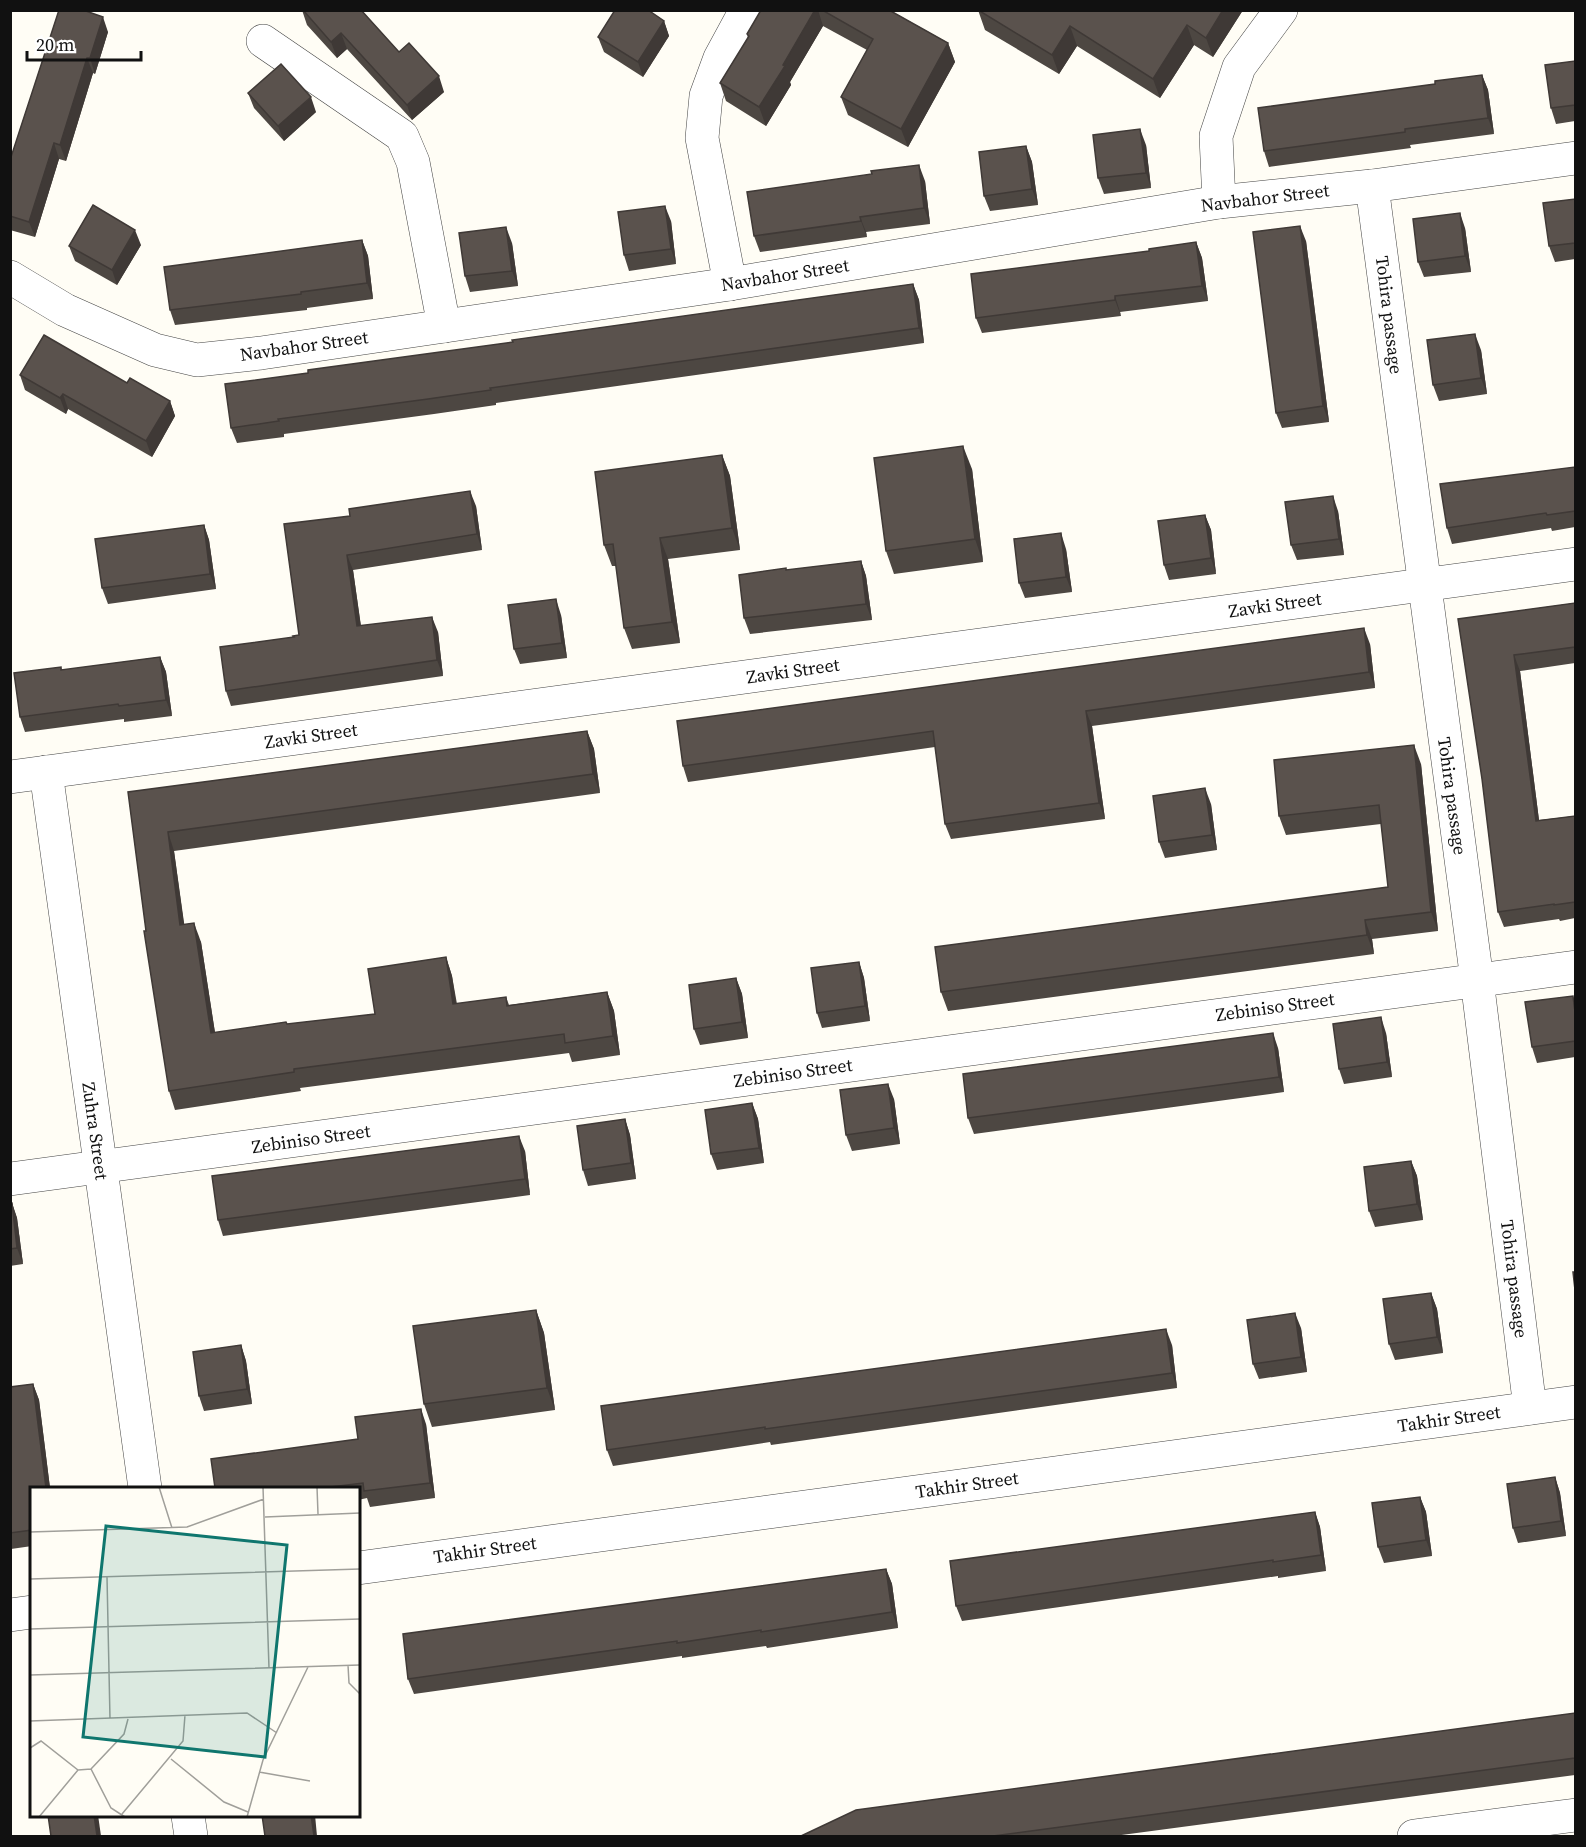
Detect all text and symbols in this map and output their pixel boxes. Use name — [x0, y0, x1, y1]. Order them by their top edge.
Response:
scale bar — [27, 24, 141, 62]
text: 20 m — [36, 32, 74, 57]
street label: Navbahor Street — [1199, 177, 1331, 218]
street label: Navbahor Street — [719, 252, 851, 297]
street label: Tohira passage — [1370, 254, 1409, 375]
street label: Navbahor Street — [238, 324, 370, 367]
street label: Zavki Street — [1227, 586, 1323, 623]
street label: Zavki Street — [745, 652, 841, 689]
street label: Zavki Street — [263, 717, 359, 754]
street label: Tohira passage — [1432, 735, 1473, 857]
street label: Zebiniso Street — [1214, 986, 1336, 1027]
street label: Zebiniso Street — [732, 1052, 854, 1093]
street label: Zuhra Street — [76, 1080, 115, 1182]
street label: Zebiniso Street — [250, 1118, 372, 1159]
street label: Tohira passage — [1495, 1218, 1534, 1339]
street label: Takhir Street — [1396, 1399, 1502, 1438]
street label: Takhir Street — [914, 1465, 1020, 1504]
inset map — [30, 1487, 360, 1817]
street label: Takhir Street — [432, 1530, 538, 1569]

